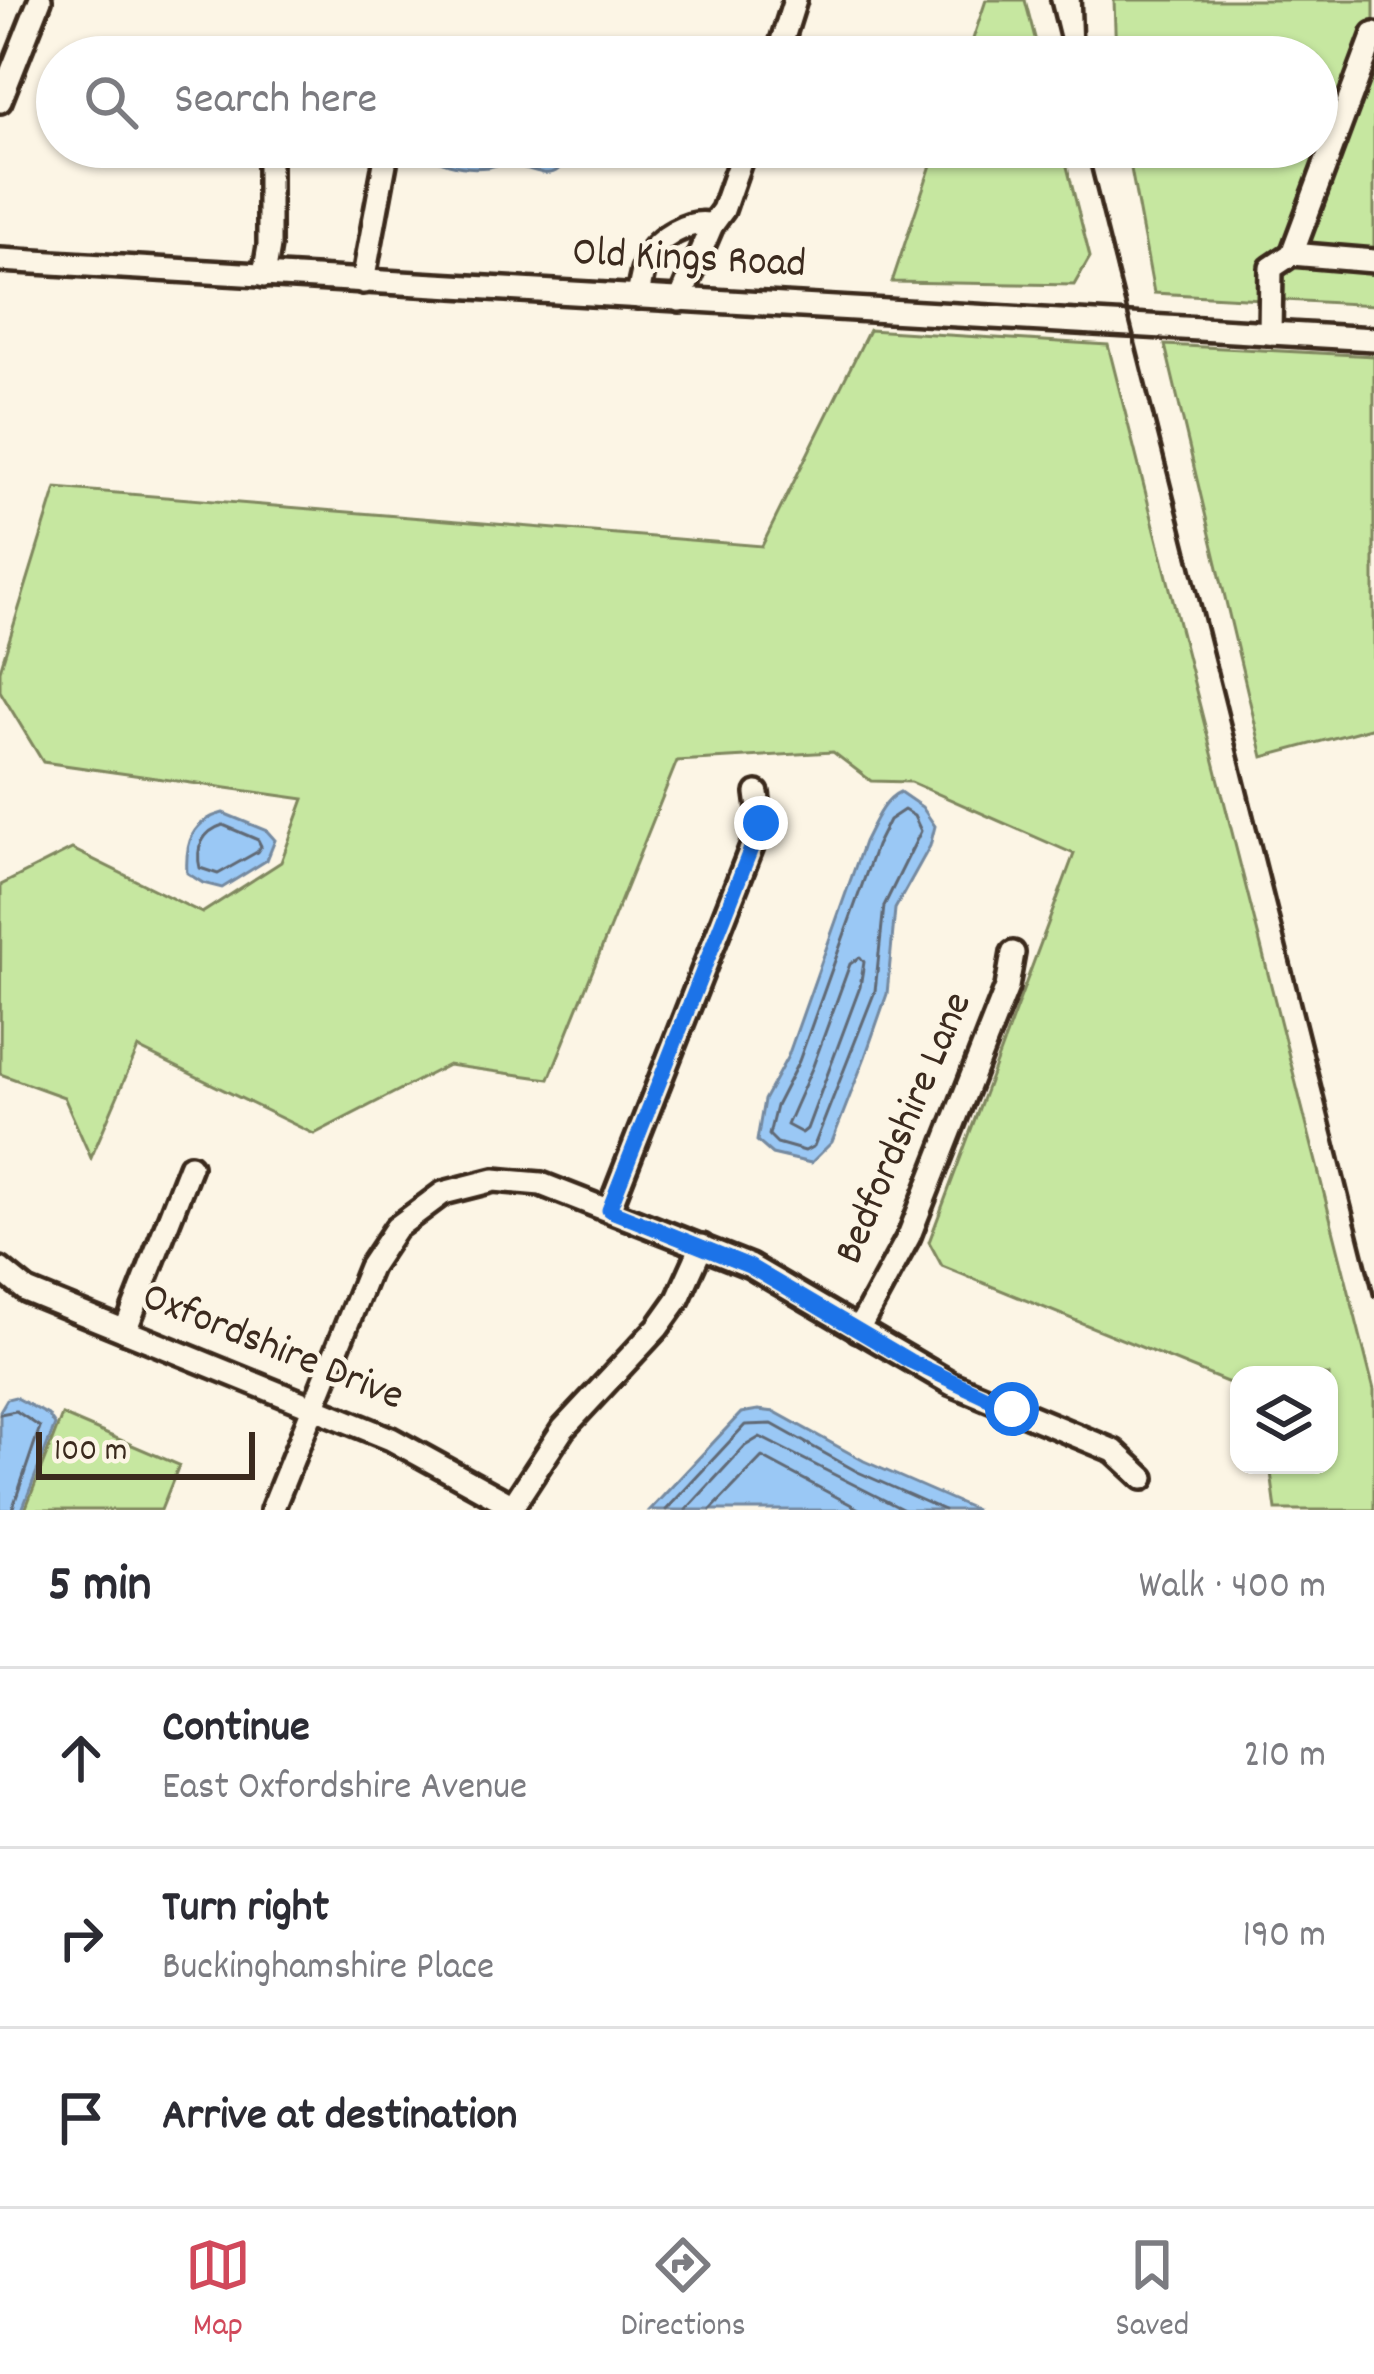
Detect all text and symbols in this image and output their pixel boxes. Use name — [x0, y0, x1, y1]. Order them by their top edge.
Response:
search box — [36, 36, 1338, 168]
icon: search — [78, 69, 144, 135]
text: Search here — [174, 70, 377, 134]
street label: Old Kings Road — [571, 225, 807, 297]
route end — [734, 796, 788, 850]
street label: Bedfordshire Lane — [822, 984, 990, 1274]
street label: Oxfordshire Drive — [132, 1269, 412, 1429]
map controls — [1230, 1366, 1338, 1474]
button: layers — [1230, 1366, 1338, 1474]
route start — [985, 1382, 1039, 1436]
scale bar — [36, 1426, 255, 1479]
text: 100 m — [54, 1429, 127, 1476]
text: 5 min — [48, 1552, 151, 1624]
text: Walk · 400 m — [1139, 1561, 1326, 1616]
text: Continue — [162, 1698, 310, 1762]
icon: ahead — [48, 1725, 114, 1791]
text: 210 m — [1243, 1730, 1326, 1785]
text: East Oxfordshire Avenue — [162, 1762, 527, 1817]
text: Turn right — [162, 1878, 329, 1942]
icon: right — [48, 1905, 114, 1971]
text: 190 m — [1243, 1910, 1326, 1965]
text: Buckinghamshire Place — [162, 1942, 494, 1997]
icon: arrive — [48, 2085, 114, 2151]
text: Arrive at destination — [162, 2086, 517, 2150]
tab: Map — [185, 2232, 251, 2351]
tab: Directions — [621, 2232, 746, 2351]
tab: Saved — [1115, 2232, 1189, 2351]

